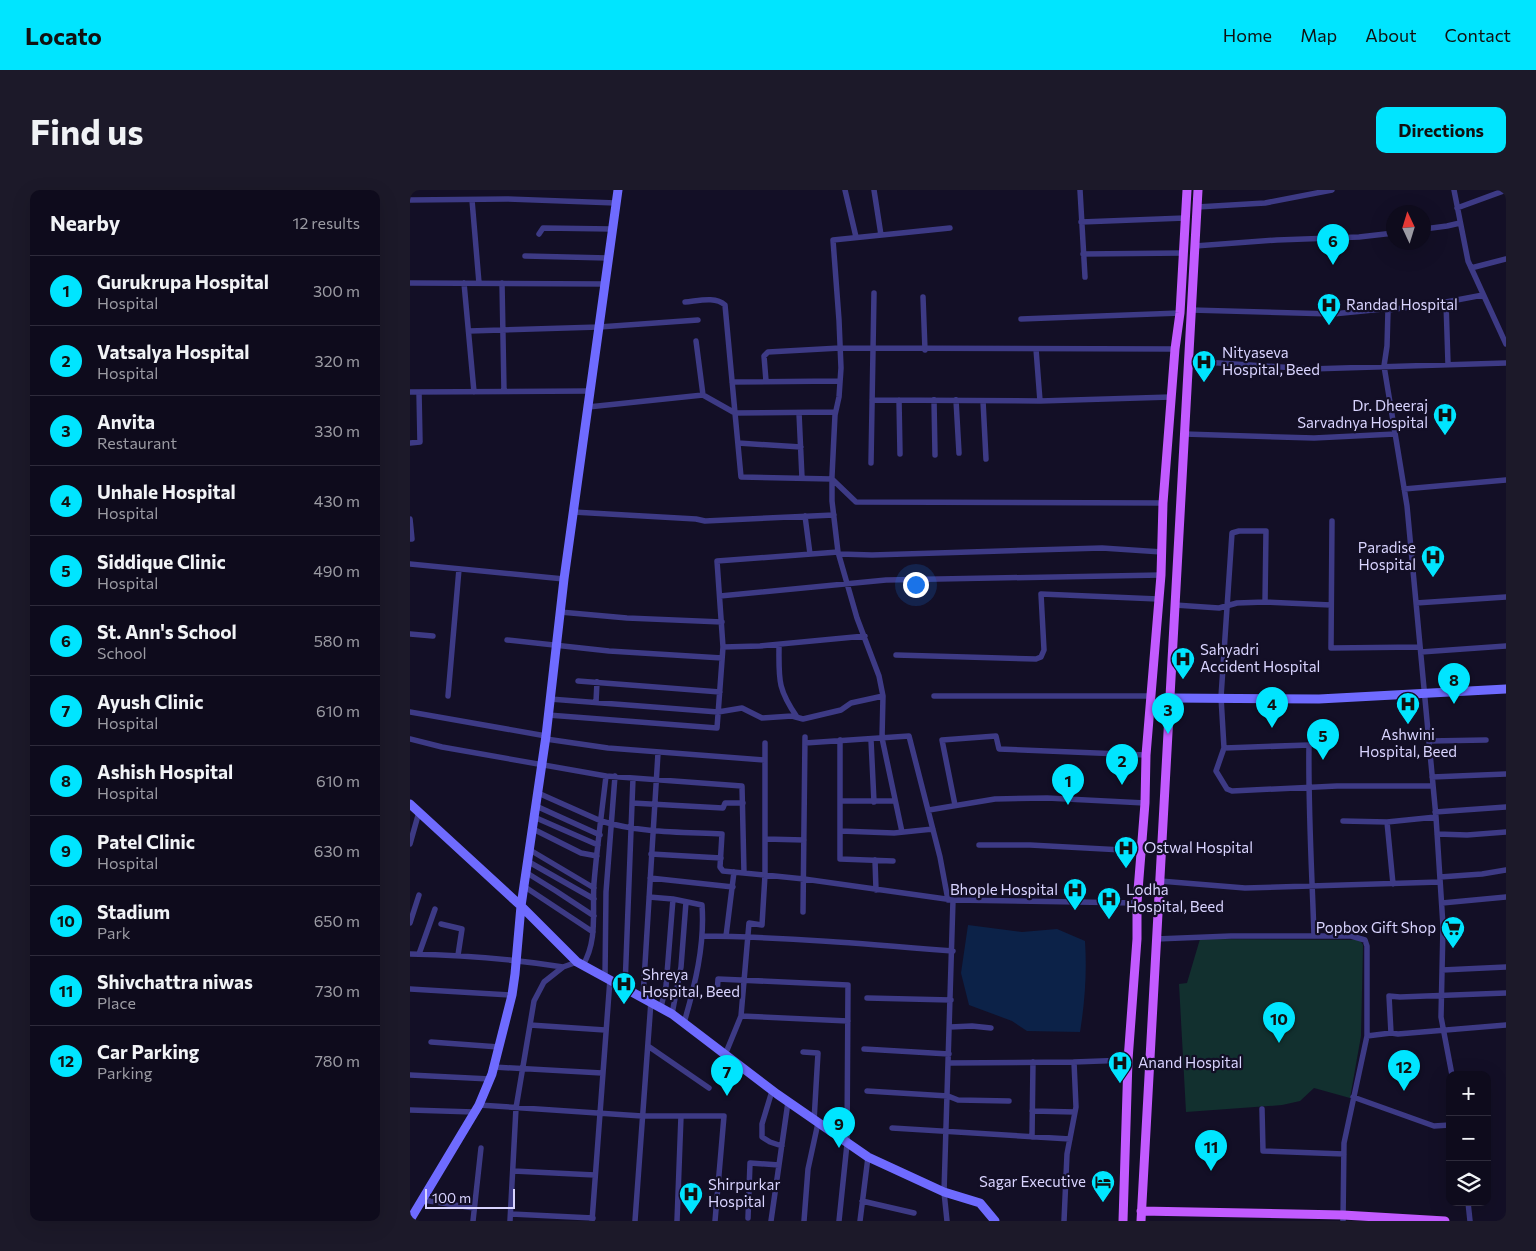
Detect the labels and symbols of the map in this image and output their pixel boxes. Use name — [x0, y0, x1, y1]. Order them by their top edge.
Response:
north arrow — [1386, 205, 1431, 250]
pin: 6 — [1317, 224, 1349, 265]
hospital icon: Randad Hospital — [1316, 292, 1342, 326]
place label: Randad Hospital — [1346, 295, 1458, 313]
place label: Nityaseva Hospital, Beed — [1222, 343, 1320, 378]
hospital icon: Nityaseva Hospital, Beed — [1191, 349, 1217, 383]
place label: Dr. Dheeraj Sarvadnya Hospital — [1297, 396, 1428, 431]
hospital icon: Dr. Dheeraj Sarvadnya Hospital — [1432, 402, 1458, 436]
place label: Paradise Hospital — [1358, 538, 1416, 573]
hospital icon: Paradise Hospital — [1420, 544, 1446, 578]
your location — [903, 572, 929, 598]
place label: Sahyadri Accident Hospital — [1200, 640, 1320, 675]
hospital icon: Sahyadri Accident Hospital — [1170, 646, 1196, 680]
pin: 8 — [1438, 663, 1470, 704]
pin: 4 — [1256, 687, 1288, 728]
hospital icon: Ashwini Hospital, Beed — [1395, 691, 1421, 725]
pin: 3 — [1152, 693, 1184, 734]
pin: 5 — [1307, 719, 1339, 760]
place label: Ashwini Hospital, Beed — [1359, 725, 1457, 760]
pin: 2 — [1106, 744, 1138, 785]
pin: 1 — [1052, 764, 1084, 805]
hospital icon: Ostwal Hospital — [1113, 835, 1139, 869]
place label: Ostwal Hospital — [1144, 838, 1253, 856]
hospital icon: Bhople Hospital — [1062, 877, 1088, 911]
place label: Bhople Hospital — [950, 880, 1058, 898]
place label: Lodha Hospital, Beed — [1126, 880, 1224, 915]
hospital icon: Lodha Hospital, Beed — [1096, 886, 1122, 920]
supermarket icon: Popbox Gift Shop — [1440, 915, 1466, 949]
place label: Popbox Gift Shop — [1316, 918, 1436, 936]
place label: Shreya Hospital, Beed — [642, 965, 740, 1000]
hospital icon: Shreya Hospital, Beed — [611, 971, 637, 1005]
pin: 10 — [1263, 1002, 1295, 1043]
hospital icon: Anand Hospital — [1107, 1050, 1133, 1084]
pin: 12 — [1388, 1050, 1420, 1091]
place label: Anand Hospital — [1138, 1053, 1242, 1071]
pin: 7 — [711, 1055, 743, 1096]
pin: 9 — [823, 1107, 855, 1148]
pin: 11 — [1195, 1130, 1227, 1171]
hotel icon: Sagar Executive — [1090, 1169, 1116, 1203]
place label: Sagar Executive — [979, 1172, 1086, 1190]
place label: Shirpurkar Hospital — [708, 1175, 780, 1210]
hospital icon: Shirpurkar Hospital — [678, 1181, 704, 1215]
scale bar — [425, 1186, 515, 1209]

